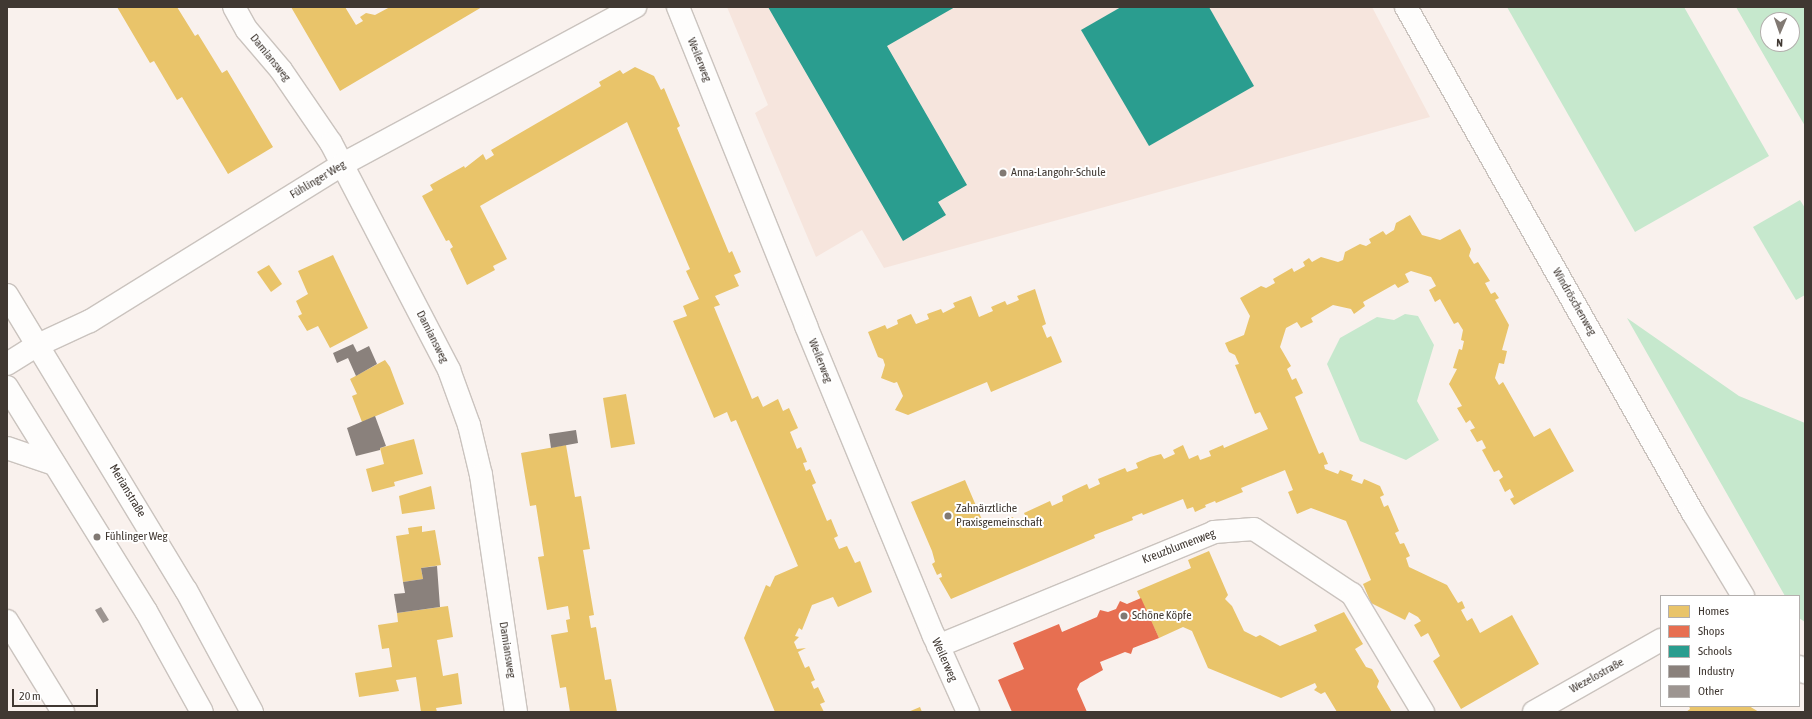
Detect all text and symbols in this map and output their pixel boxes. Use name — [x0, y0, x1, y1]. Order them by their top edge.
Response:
north arrow — [1760, 12, 1800, 52]
street label: Damiansweg — [246, 31, 294, 85]
street label: Weilerweg — [684, 36, 714, 84]
text: N — [1776, 37, 1783, 49]
street label: Fühlinger Weg — [287, 158, 349, 202]
place label: Anna-Langohr-Schule — [1011, 166, 1106, 180]
marker: Anna-Langohr-Schule — [998, 168, 1008, 178]
street label: Windröschenweg — [1549, 266, 1599, 338]
street label: Damiansweg — [413, 308, 451, 366]
street label: Weilerweg — [805, 337, 835, 385]
street label: Merianstraße — [106, 462, 148, 520]
place label: Zahnärztliche Praxisgemeinschaft — [956, 502, 1042, 530]
marker: Zahnärztliche Praxisgemeinschaft — [943, 511, 953, 521]
street label: Kreuzblumenweg — [1140, 526, 1218, 568]
place label: Fühlinger Weg — [105, 530, 168, 544]
marker: Fühlinger Weg — [92, 532, 102, 542]
legend — [1660, 595, 1800, 707]
text: Homes — [1698, 604, 1729, 618]
place label: Schöne Köpfe — [1132, 609, 1192, 623]
marker: Schöne Köpfe — [1119, 611, 1129, 621]
street label: Damiansweg — [495, 621, 519, 679]
text: Shops — [1698, 624, 1724, 638]
street label: Weilerweg — [928, 636, 960, 684]
text: Schools — [1698, 644, 1732, 658]
street label: Wezelostraße — [1567, 655, 1627, 697]
text: Industry — [1698, 664, 1735, 678]
scale bar — [14, 681, 100, 707]
text: Other — [1698, 684, 1723, 698]
text: 20 m — [19, 689, 41, 703]

